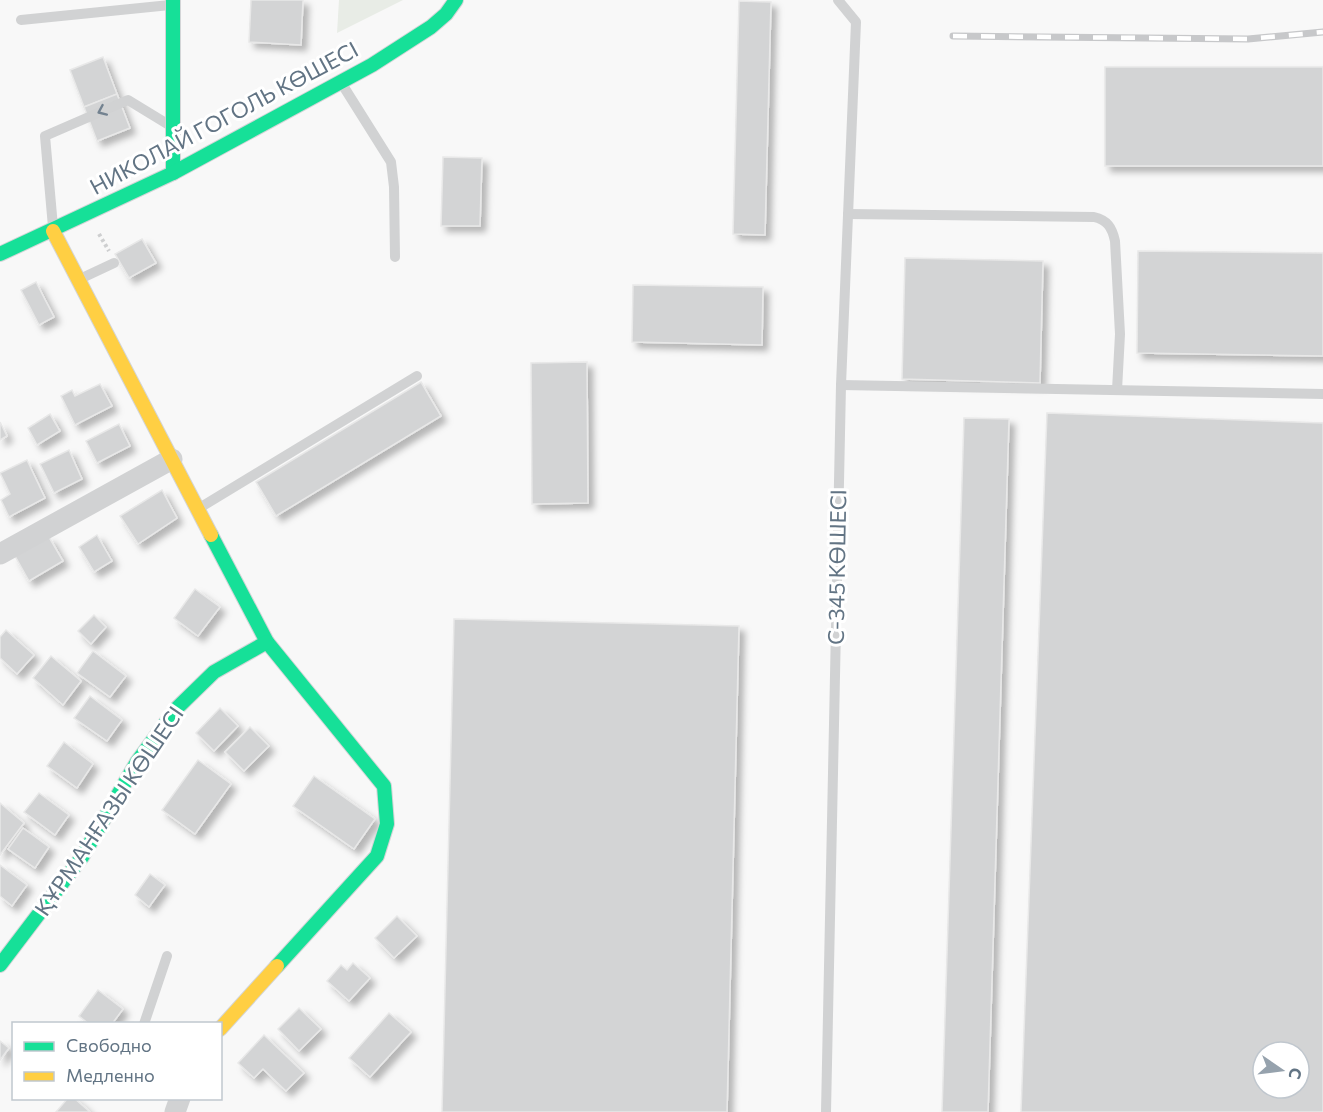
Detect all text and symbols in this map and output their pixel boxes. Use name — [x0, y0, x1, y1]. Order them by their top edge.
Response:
street label: НИКОЛАЙ ГОГОЛЬ КӨШЕСІ — [85, 35, 363, 200]
one-way arrow — [98, 104, 109, 116]
street label: С-345 КӨШЕСІ — [822, 489, 851, 645]
street label: ҚҰРМАНҒАЗЫ КӨШЕСІ — [28, 701, 189, 921]
legend — [12, 1022, 222, 1100]
text: Свободно — [66, 1034, 152, 1056]
north arrow — [1251, 1040, 1311, 1100]
text: Медленно — [66, 1064, 155, 1086]
text: С — [1285, 1066, 1307, 1081]

